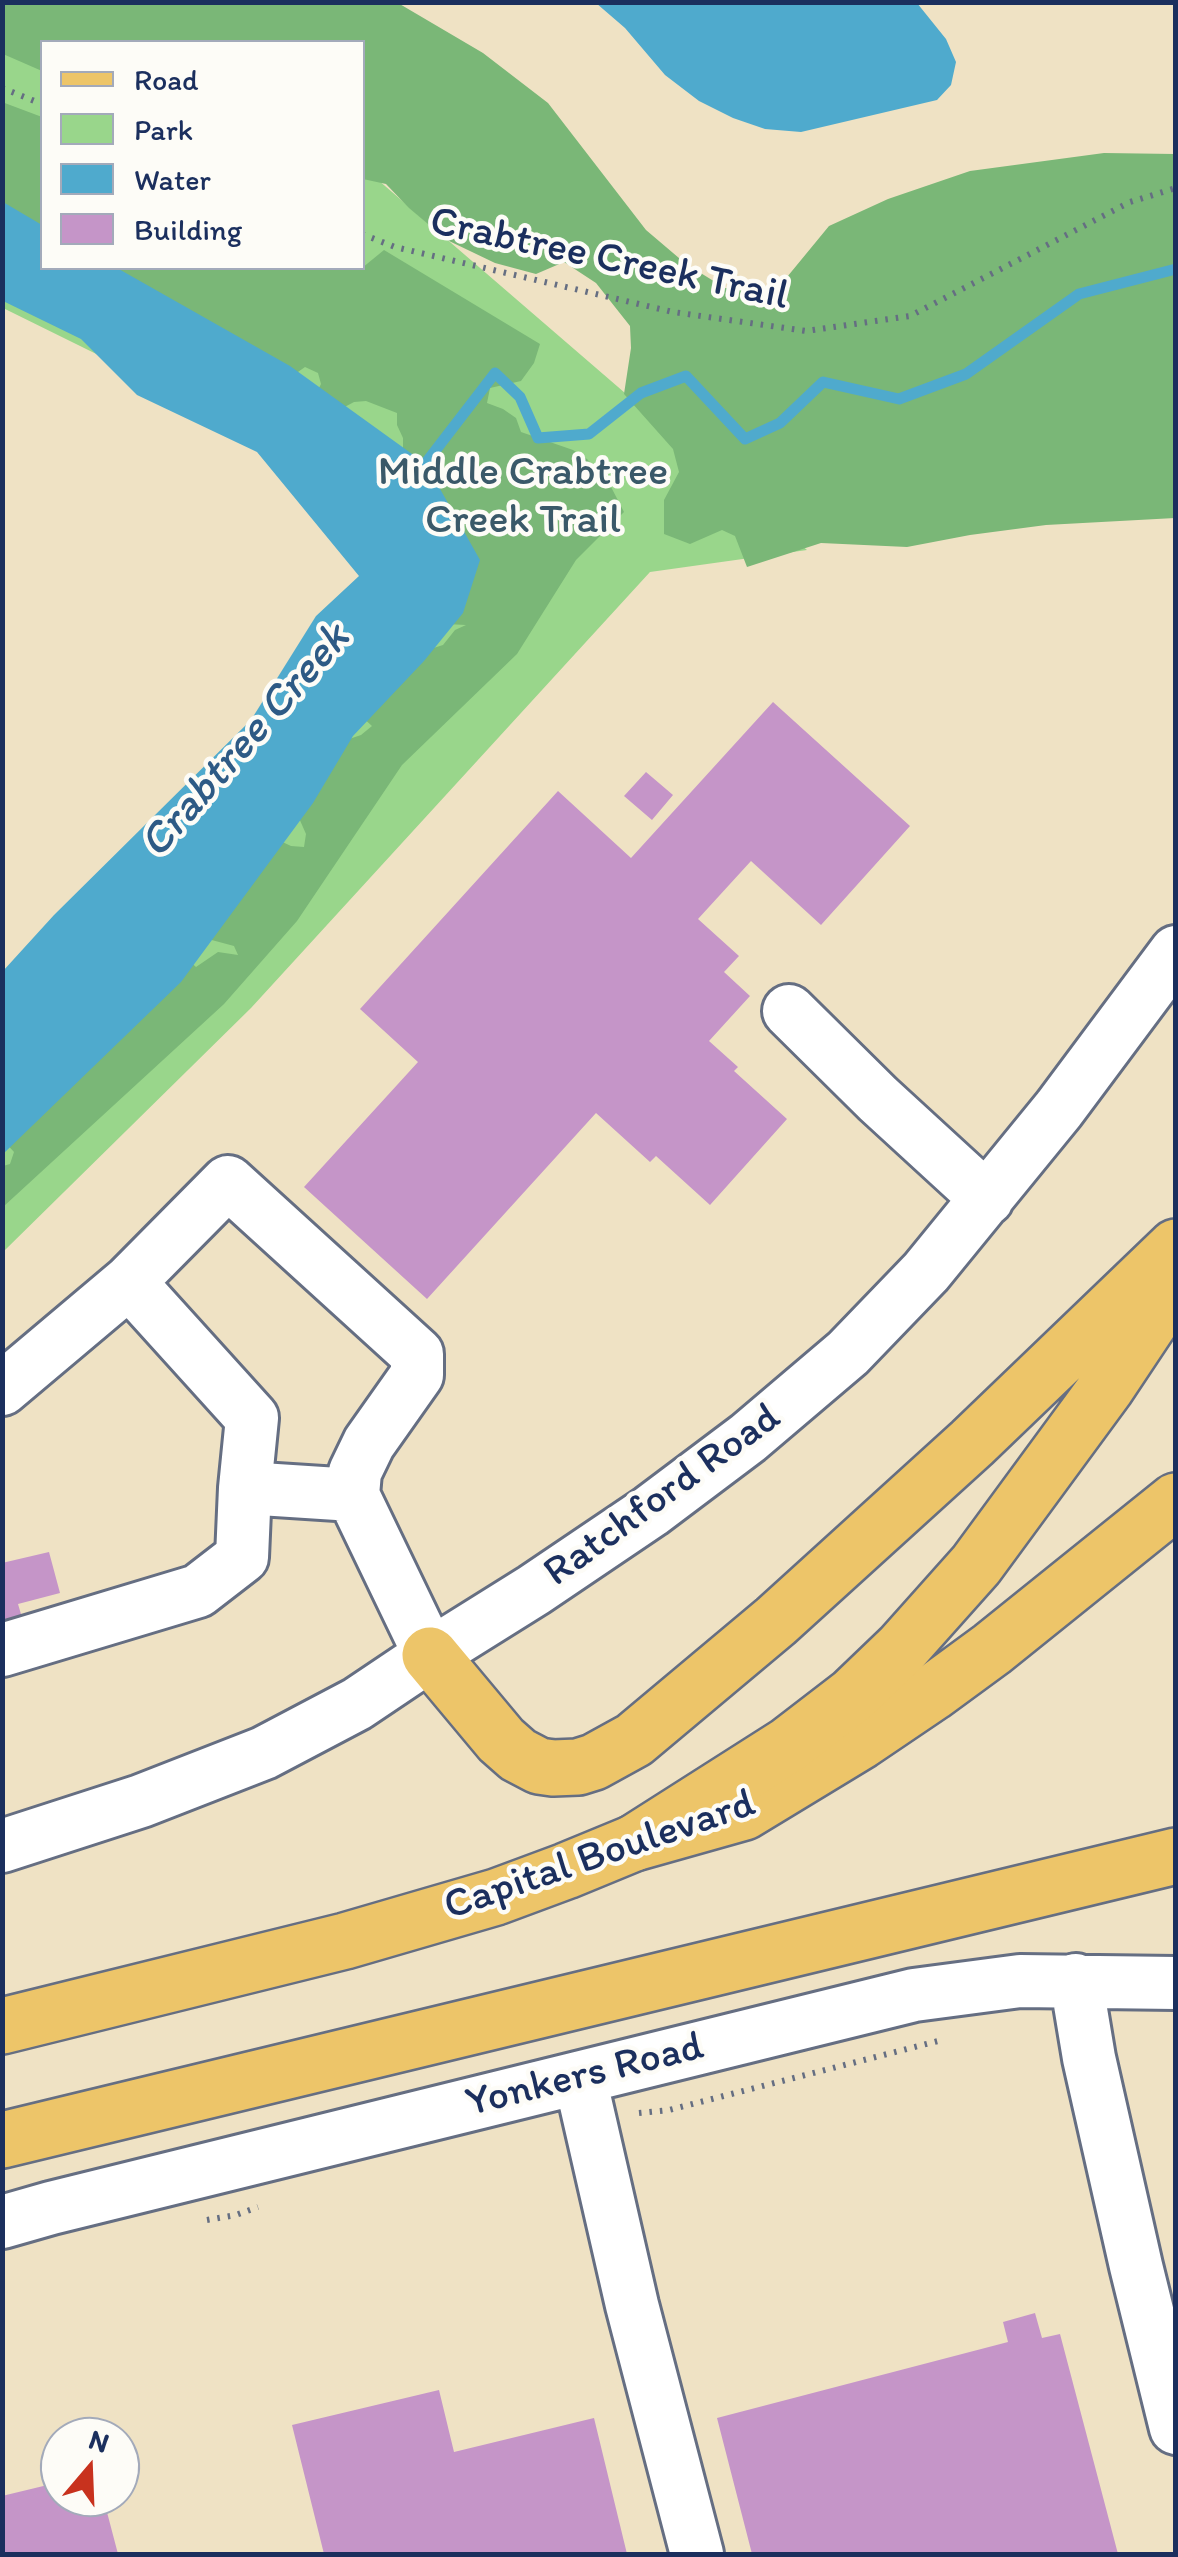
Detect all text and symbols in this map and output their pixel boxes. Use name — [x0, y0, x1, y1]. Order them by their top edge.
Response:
legend — [40, 40, 365, 270]
text: Road — [134, 61, 199, 98]
text: Park — [134, 111, 193, 148]
text: Water — [134, 161, 211, 198]
street label: Crabtree Creek Trail — [425, 197, 793, 323]
text: Building — [134, 211, 242, 248]
park label: Middle Crabtree Creek Trail — [378, 448, 668, 546]
water label: Crabtree Creek — [129, 614, 363, 870]
street label: Ratchford Road — [535, 1393, 791, 1599]
street label: Capital Boulevard — [438, 1779, 762, 1933]
street label: Yonkers Road — [461, 2022, 709, 2130]
north arrow — [40, 2417, 140, 2517]
text: N — [85, 2421, 114, 2460]

